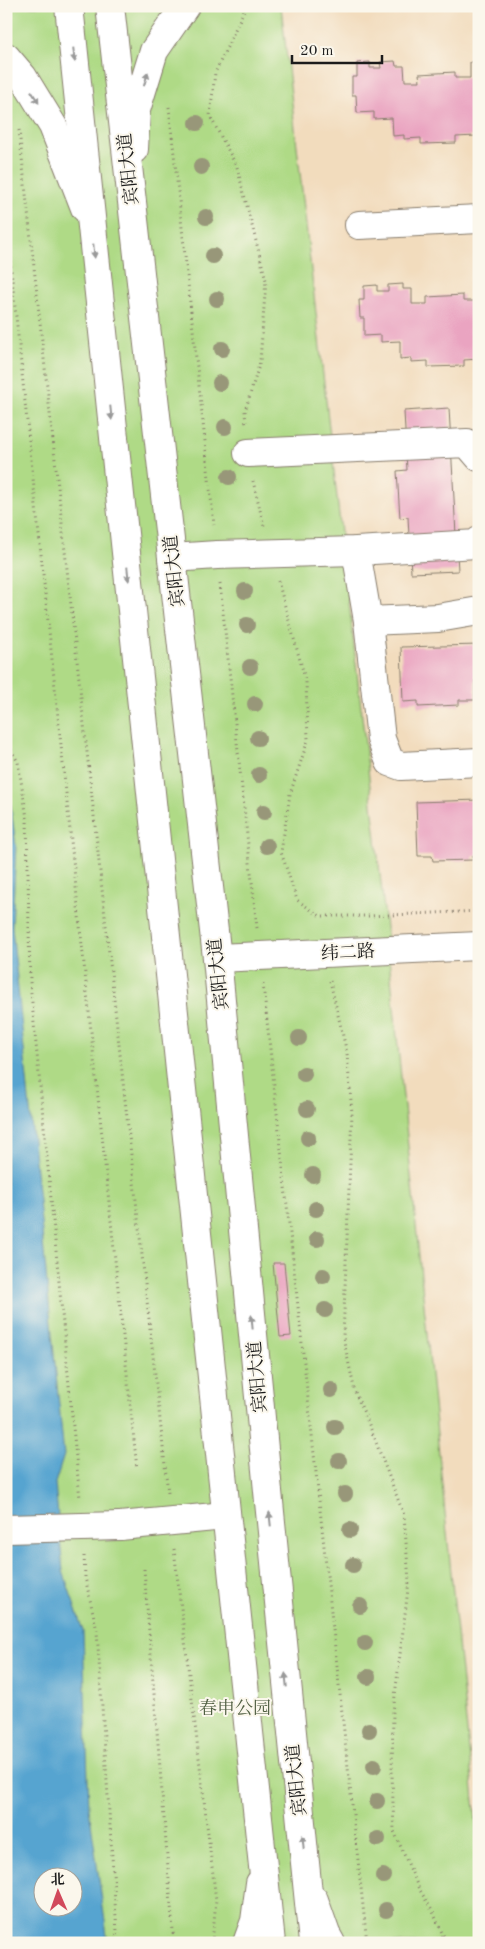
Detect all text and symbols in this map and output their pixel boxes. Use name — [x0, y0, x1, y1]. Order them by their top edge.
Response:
scale bar — [292, 32, 382, 64]
text: 20 m — [300, 44, 334, 59]
one-way arrow — [70, 47, 78, 63]
one-way arrow — [142, 71, 150, 86]
one-way arrow — [30, 90, 40, 103]
street label: 宾阳大道 — [114, 132, 142, 206]
one-way arrow — [90, 243, 98, 259]
one-way arrow — [107, 405, 115, 421]
street label: 宾阳大道 — [160, 534, 188, 608]
one-way arrow — [124, 567, 132, 583]
street label: 宾阳大道 — [204, 937, 232, 1011]
street label: 纬二路 — [321, 941, 375, 963]
one-way arrow — [247, 1314, 255, 1330]
street label: 宾阳大道 — [244, 1340, 270, 1414]
one-way arrow — [266, 1510, 274, 1526]
one-way arrow — [282, 1672, 290, 1688]
park label: 春申公园 — [199, 1698, 271, 1718]
street label: 宾阳大道 — [282, 1743, 310, 1817]
one-way arrow — [299, 1834, 307, 1850]
north arrow — [32, 1866, 82, 1916]
text: 北 — [50, 1872, 65, 1887]

